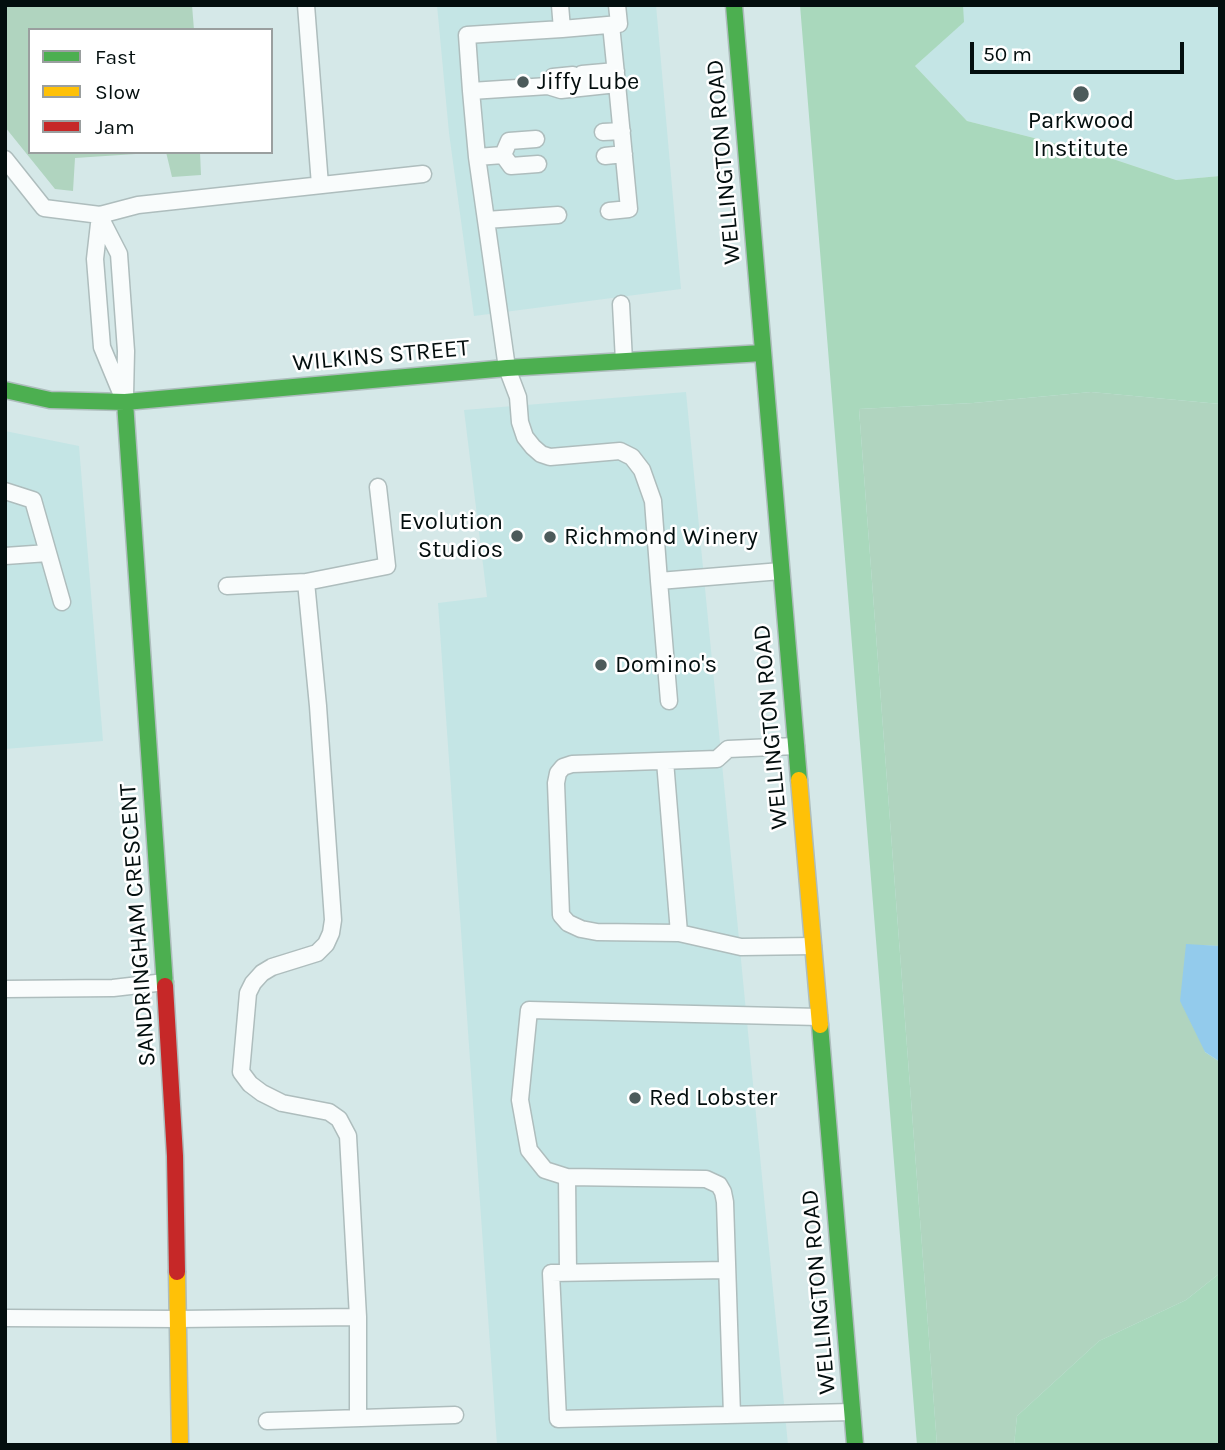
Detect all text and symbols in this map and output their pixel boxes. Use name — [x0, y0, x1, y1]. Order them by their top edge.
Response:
legend — [28, 28, 273, 154]
scale bar — [973, 28, 1186, 72]
text: 50 m — [983, 42, 1032, 66]
text: Fast — [95, 45, 136, 69]
street label: WELLINGTON ROAD — [701, 58, 747, 266]
place label: Jiffy Lube — [537, 68, 639, 96]
marker: Jiffy Lube — [515, 74, 531, 90]
text: Slow — [95, 80, 140, 104]
marker: Parkwood Institute — [1071, 84, 1091, 104]
place label: Parkwood Institute — [1028, 107, 1134, 163]
text: Jam — [95, 115, 135, 139]
street label: WILKINS STREET — [291, 334, 471, 378]
place label: Evolution Studios — [399, 508, 503, 564]
place label: Richmond Winery — [564, 523, 758, 551]
marker: Evolution Studios — [509, 528, 525, 544]
marker: Richmond Winery — [542, 529, 558, 545]
street label: WELLINGTON ROAD — [748, 623, 794, 831]
place label: Domino's — [615, 651, 717, 679]
marker: Domino's — [593, 657, 609, 673]
street label: SANDRINGHAM CRESCENT — [114, 782, 162, 1068]
place label: Red Lobster — [649, 1084, 777, 1112]
marker: Red Lobster — [627, 1090, 643, 1106]
street label: WELLINGTON ROAD — [796, 1188, 842, 1396]

